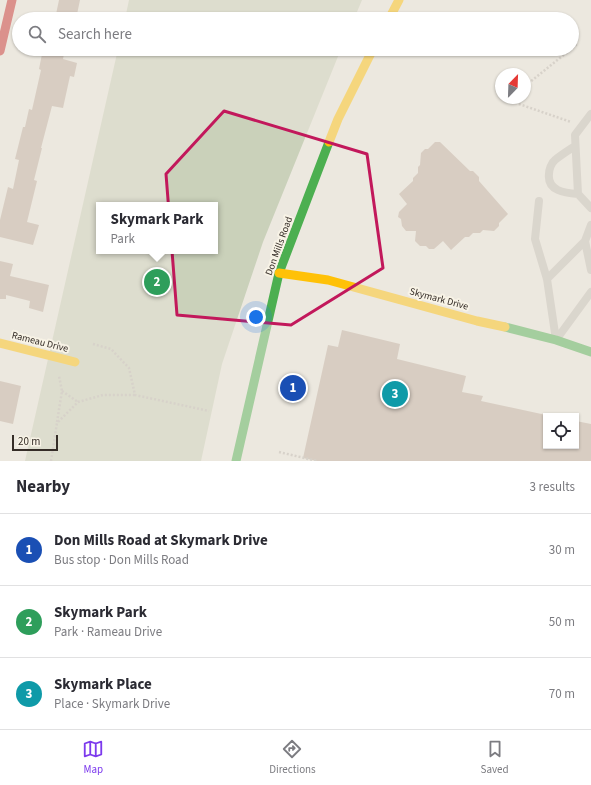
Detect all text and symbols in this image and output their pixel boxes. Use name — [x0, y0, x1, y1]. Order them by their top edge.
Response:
search box — [12, 12, 579, 56]
icon: search — [26, 23, 48, 45]
text: Search here — [58, 24, 132, 45]
north arrow — [495, 68, 531, 104]
popup — [96, 202, 218, 254]
text: Skymark Park — [111, 209, 203, 230]
street label: Don Mills Road — [262, 215, 296, 277]
text: Park — [111, 230, 135, 248]
pin: 2 — [144, 267, 170, 297]
street label: Skymark Drive — [408, 284, 470, 314]
your location — [246, 307, 266, 327]
street label: Rameau Drive — [10, 328, 70, 356]
pin: 1 — [280, 373, 306, 403]
pin: 3 — [382, 379, 408, 409]
map controls — [543, 413, 579, 449]
button: locate — [543, 413, 579, 449]
scale bar — [12, 433, 58, 452]
text: 20 m — [18, 434, 40, 449]
text: Nearby — [16, 475, 70, 499]
text: 3 results — [530, 478, 575, 496]
text: Don Mills Road at Skymark Drive — [54, 530, 268, 551]
text: 1 — [26, 541, 32, 559]
text: 30 m — [549, 541, 575, 559]
text: Bus stop · Don Mills Road — [54, 551, 189, 569]
text: Skymark Park — [54, 602, 147, 623]
text: 2 — [26, 613, 32, 631]
text: 50 m — [549, 613, 575, 631]
text: Park · Rameau Drive — [54, 623, 162, 641]
text: Skymark Place — [54, 674, 152, 695]
text: 3 — [26, 685, 32, 703]
text: 70 m — [549, 685, 575, 703]
text: Place · Skymark Drive — [54, 695, 170, 713]
tab: Map — [82, 738, 104, 777]
tab: Directions — [269, 738, 316, 777]
tab: Saved — [481, 738, 509, 777]

